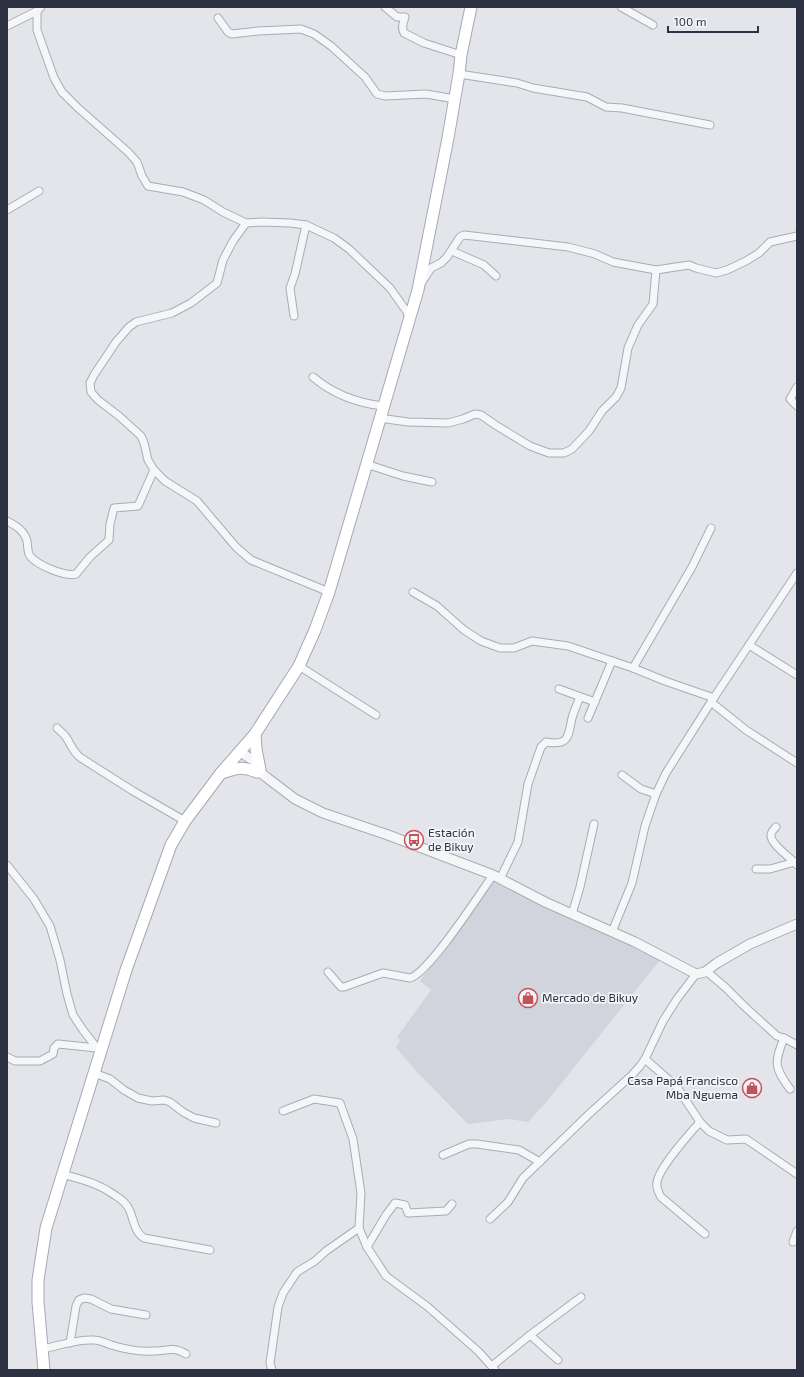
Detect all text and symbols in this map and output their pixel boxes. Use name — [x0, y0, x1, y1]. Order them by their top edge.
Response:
scale bar — [668, 8, 758, 34]
text: 100 m — [674, 14, 706, 28]
place label: Estación de Bikuy — [428, 825, 475, 853]
bus stop icon: Estación de Bikuy — [403, 829, 425, 851]
shop icon: Mercado de Bikuy — [517, 987, 539, 1009]
place label: Mercado de Bikuy — [542, 990, 639, 1004]
place label: Casa Papá Francisco Mba Nguema — [627, 1073, 738, 1101]
shop icon: Casa Papá Francisco Mba Nguema — [741, 1077, 763, 1099]

